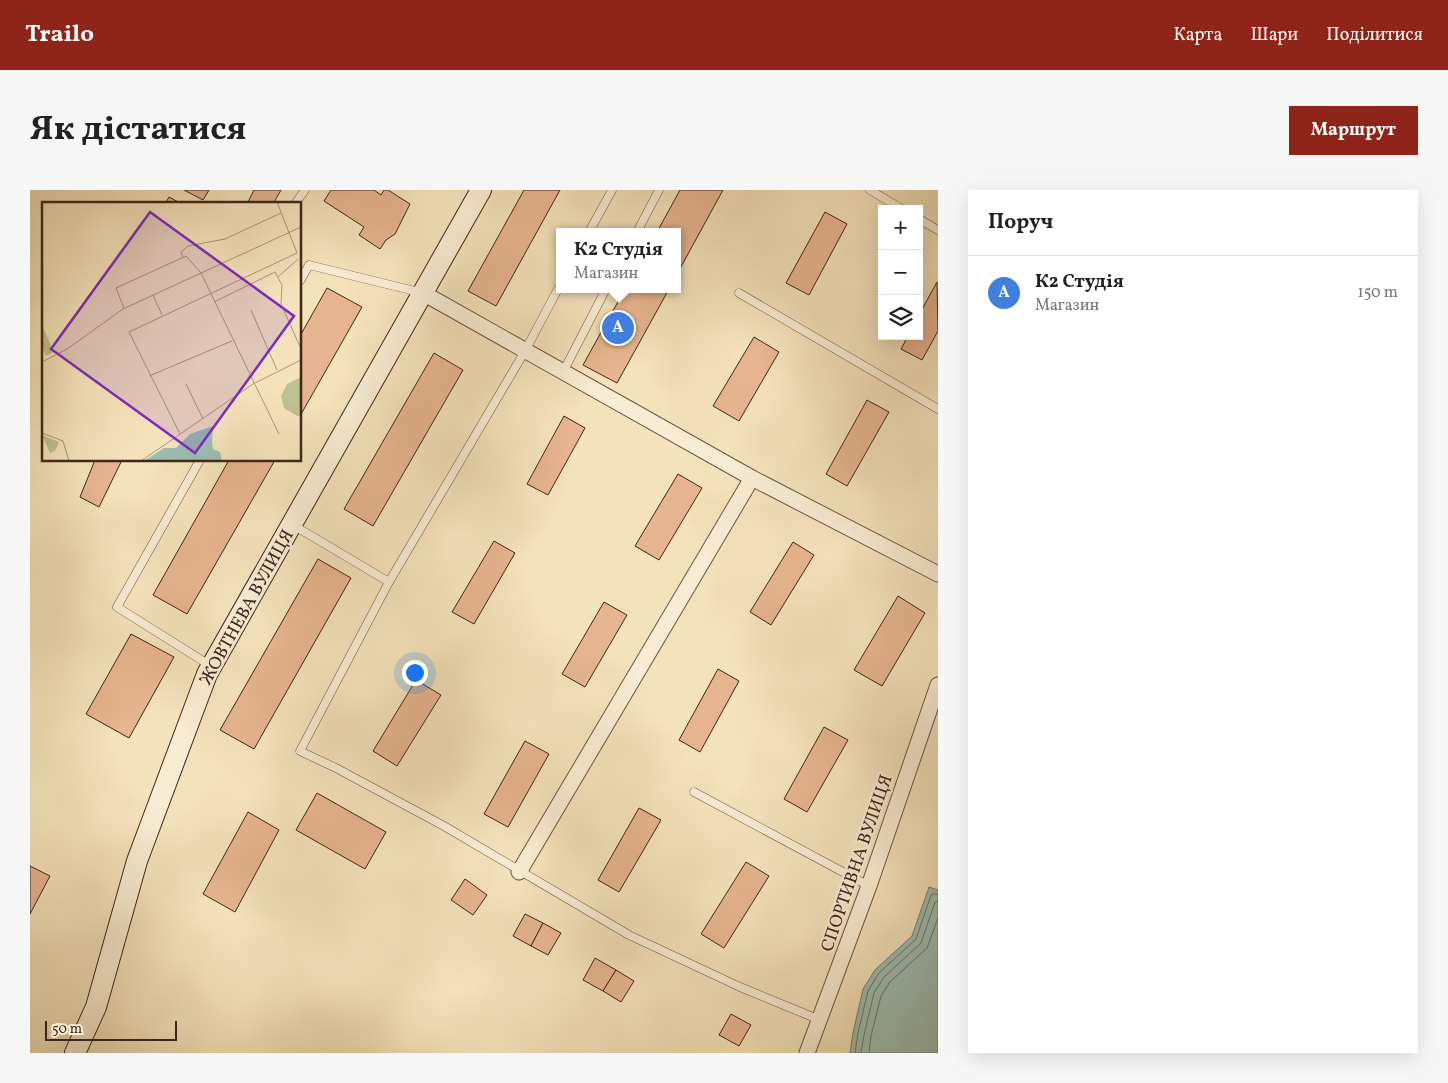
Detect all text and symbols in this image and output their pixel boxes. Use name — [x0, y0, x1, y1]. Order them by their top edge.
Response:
text: Trailo — [25, 18, 94, 52]
text: Карта — [1174, 23, 1222, 48]
text: Шари — [1250, 23, 1298, 48]
text: Поділитися — [1326, 23, 1423, 48]
text: Як дістатися — [30, 106, 246, 154]
button: Маршрут — [1289, 106, 1418, 155]
inset map — [42, 202, 301, 461]
map controls — [878, 205, 923, 340]
button: + — [878, 205, 923, 250]
text: Поруч — [988, 208, 1053, 237]
popup — [556, 228, 681, 293]
text: К2 Студiя — [574, 237, 663, 263]
button: − — [878, 250, 923, 295]
text: Магазин — [574, 263, 638, 285]
text: К2 Студiя — [1035, 269, 1124, 295]
text: A — [998, 282, 1010, 304]
text: 150 m — [1357, 282, 1398, 304]
button: layers — [878, 295, 923, 340]
text: Магазин — [1035, 295, 1099, 317]
pin: A — [602, 309, 634, 347]
street label: ЖОВТНЕВА ВУЛИЦЯ — [194, 525, 301, 690]
your location — [402, 660, 428, 686]
street label: СПОРТИВНА ВУЛИЦЯ — [815, 772, 899, 955]
scale bar — [45, 1018, 178, 1041]
text: 50 m — [52, 1020, 82, 1039]

